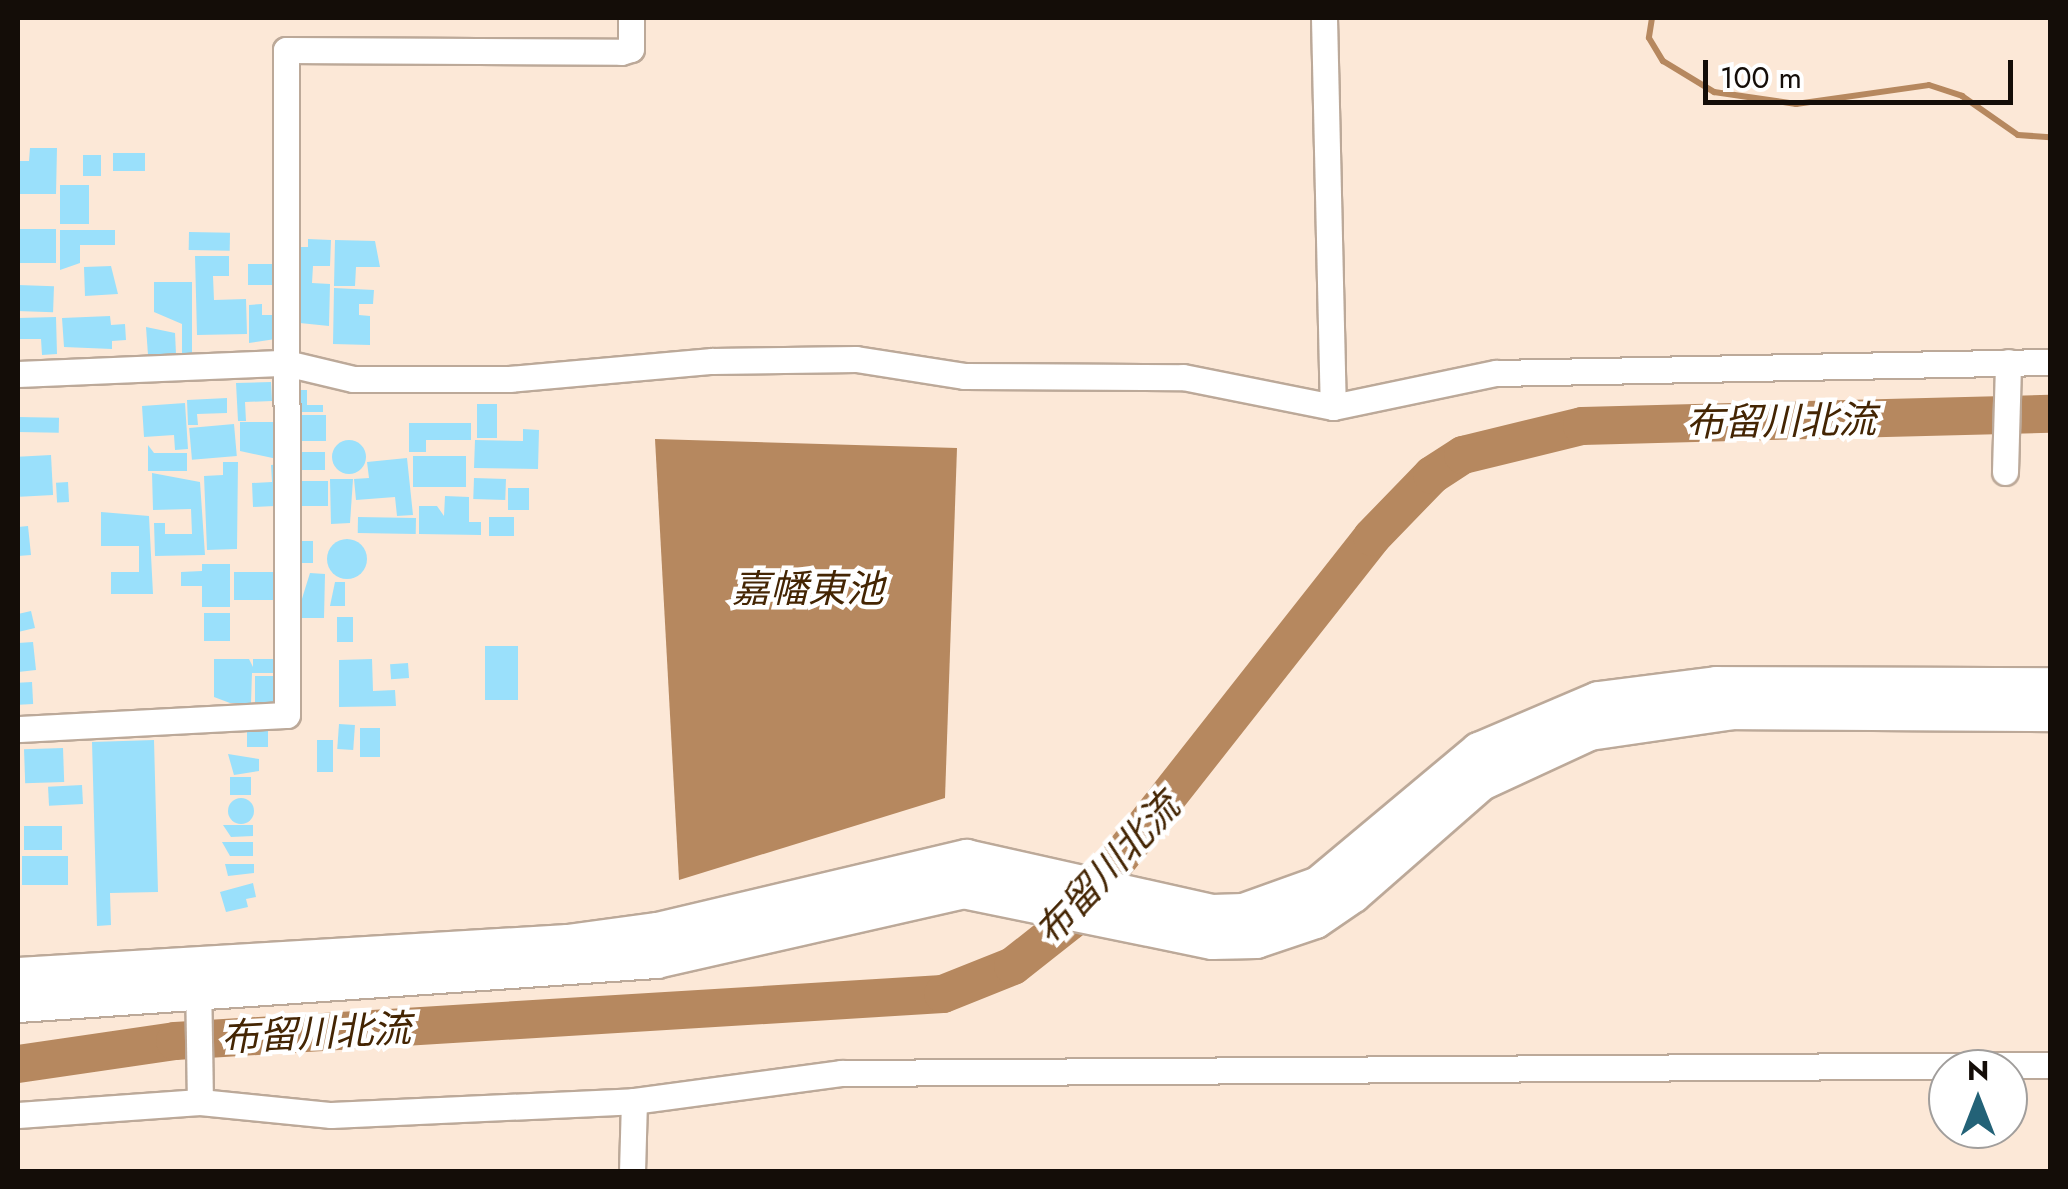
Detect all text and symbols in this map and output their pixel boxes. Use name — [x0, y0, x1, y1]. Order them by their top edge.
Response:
scale bar — [1708, 40, 2018, 102]
text: 100 m — [1720, 56, 1802, 99]
water label: 布留川北流 — [1686, 397, 1876, 445]
water label: 嘉幡東池 — [732, 566, 884, 612]
water label: 布留川北流 — [1026, 784, 1188, 954]
water label: 布留川北流 — [220, 1005, 412, 1061]
north arrow — [1928, 1049, 2028, 1149]
text: N — [1967, 1050, 1989, 1091]

